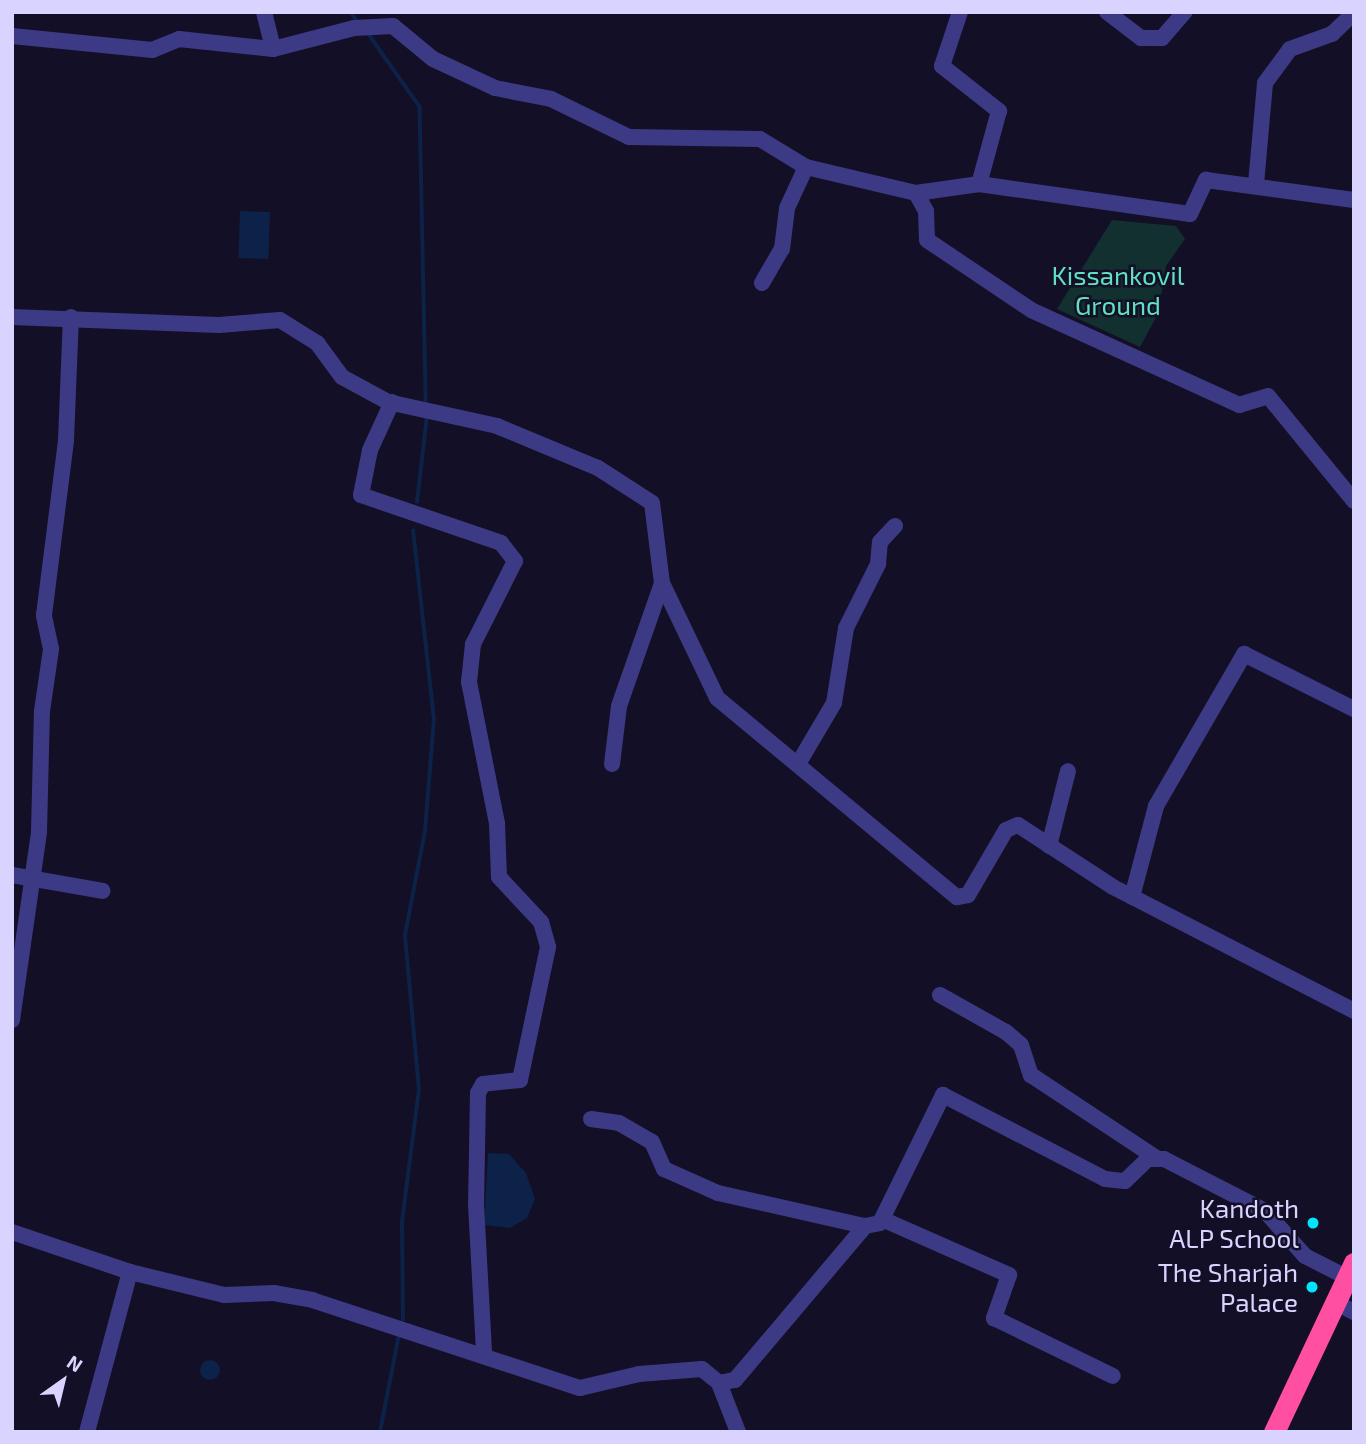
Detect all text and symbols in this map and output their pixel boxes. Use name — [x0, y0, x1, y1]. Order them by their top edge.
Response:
park label: Kissankovil Ground — [1051, 259, 1185, 320]
place label: Kandoth ALP School — [1169, 1192, 1299, 1254]
marker: Kandoth ALP School — [1305, 1215, 1321, 1231]
place label: The Sharjah Palace — [1158, 1256, 1298, 1318]
marker: The Sharjah Palace — [1304, 1279, 1320, 1295]
north arrow — [28, 1346, 98, 1416]
text: N — [63, 1350, 87, 1377]

